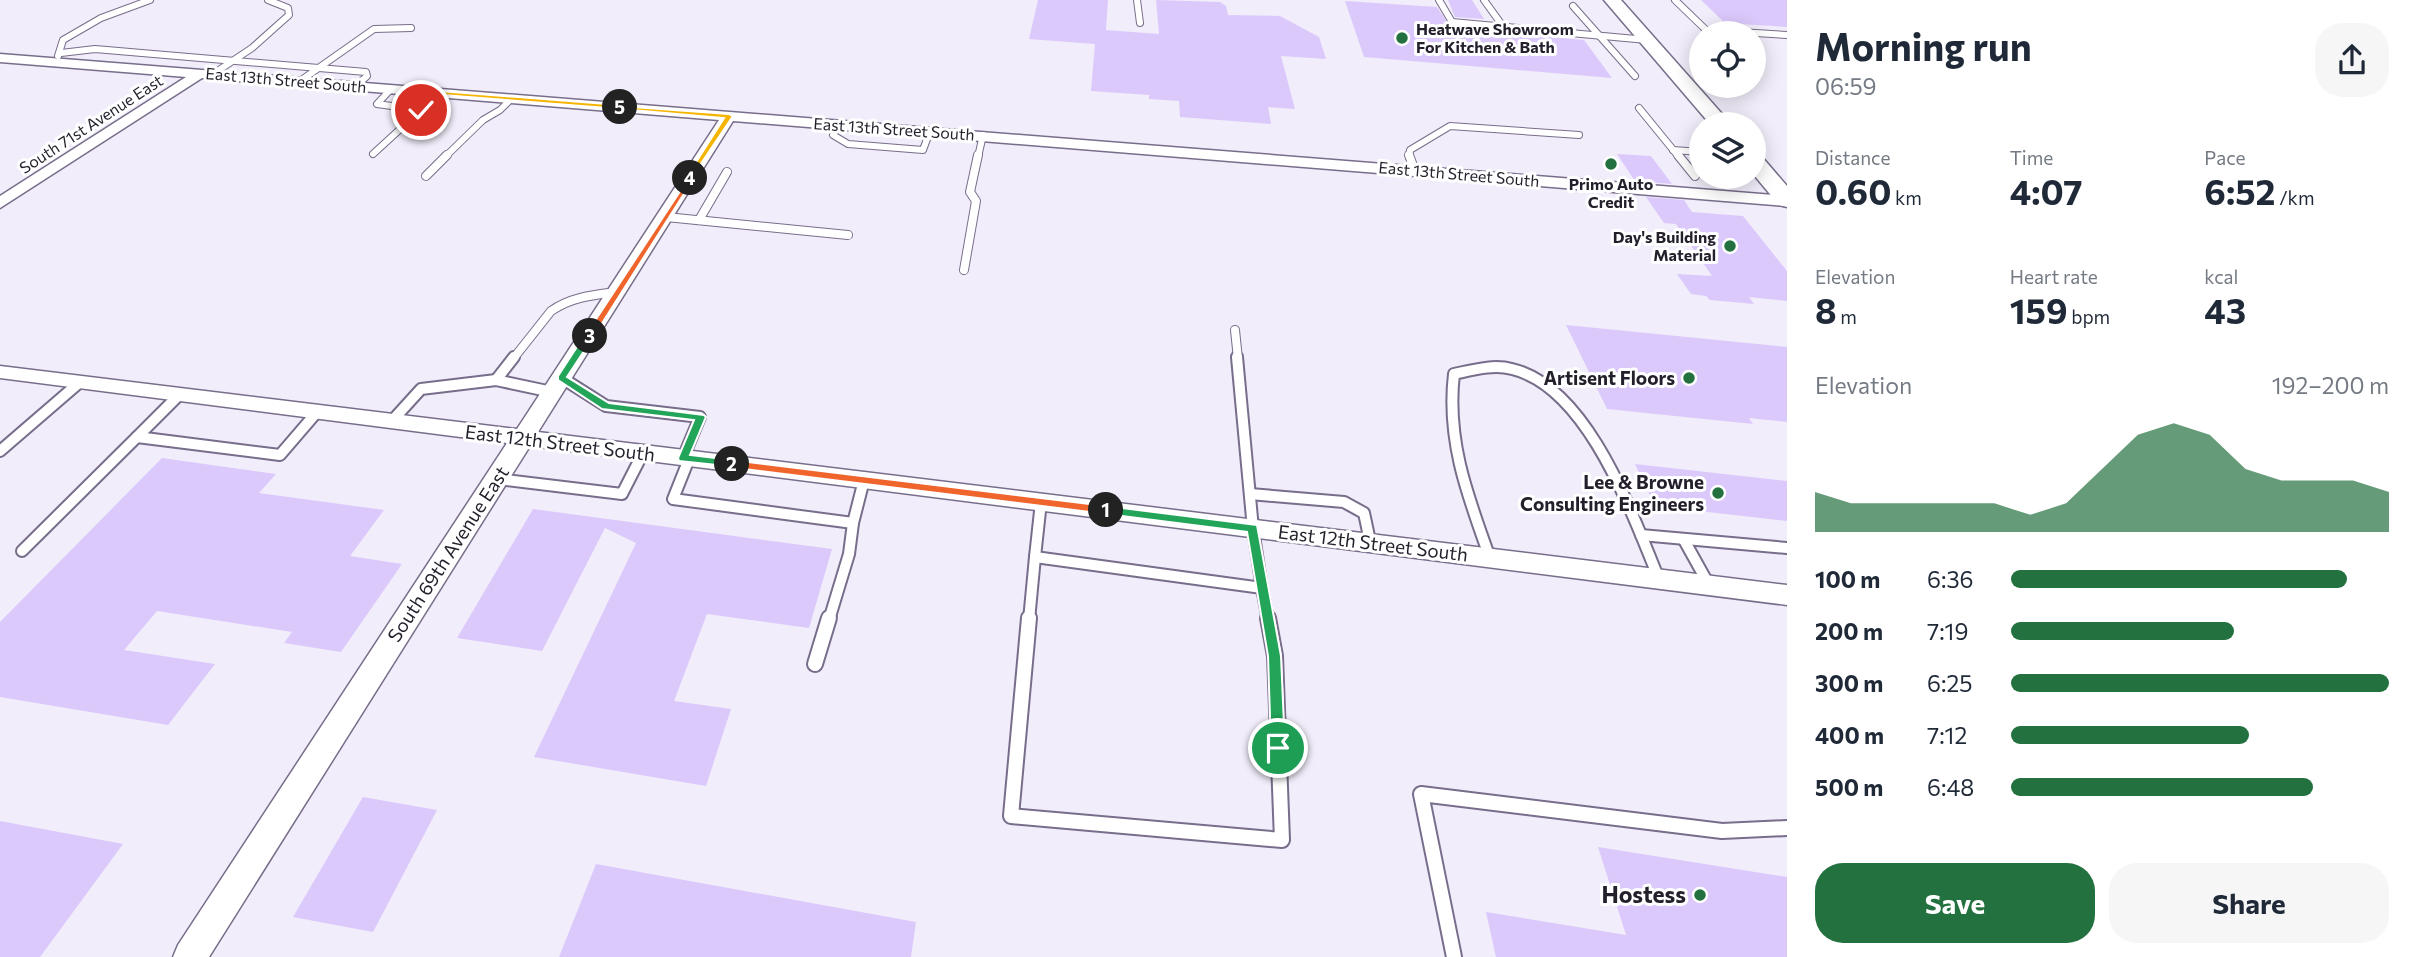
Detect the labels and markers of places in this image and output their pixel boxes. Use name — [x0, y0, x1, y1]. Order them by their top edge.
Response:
place label: Heatwave Showroom For Kitchen & Bath — [1416, 19, 1574, 56]
marker: Heatwave Showroom For Kitchen & Bath — [1394, 30, 1410, 46]
pin — [391, 80, 451, 140]
pin: 5 — [602, 90, 638, 124]
marker: Primo Auto Credit — [1603, 156, 1619, 172]
pin: 4 — [672, 160, 708, 196]
place label: Primo Auto Credit — [1569, 174, 1654, 211]
place label: Day's Building Material — [1613, 227, 1716, 264]
marker: Day's Building Material — [1722, 238, 1738, 254]
pin: 3 — [572, 318, 608, 354]
place label: Artisent Floors — [1543, 366, 1675, 389]
marker: Artisent Floors — [1681, 370, 1697, 386]
pin: 2 — [714, 447, 750, 482]
place label: Lee & Browne Consulting Engineers — [1520, 470, 1704, 515]
marker: Lee & Browne Consulting Engineers — [1710, 485, 1726, 501]
pin: 1 — [1088, 492, 1124, 528]
pin — [1248, 718, 1308, 778]
place label: Hostess — [1602, 880, 1686, 908]
marker: Hostess — [1692, 887, 1708, 903]

